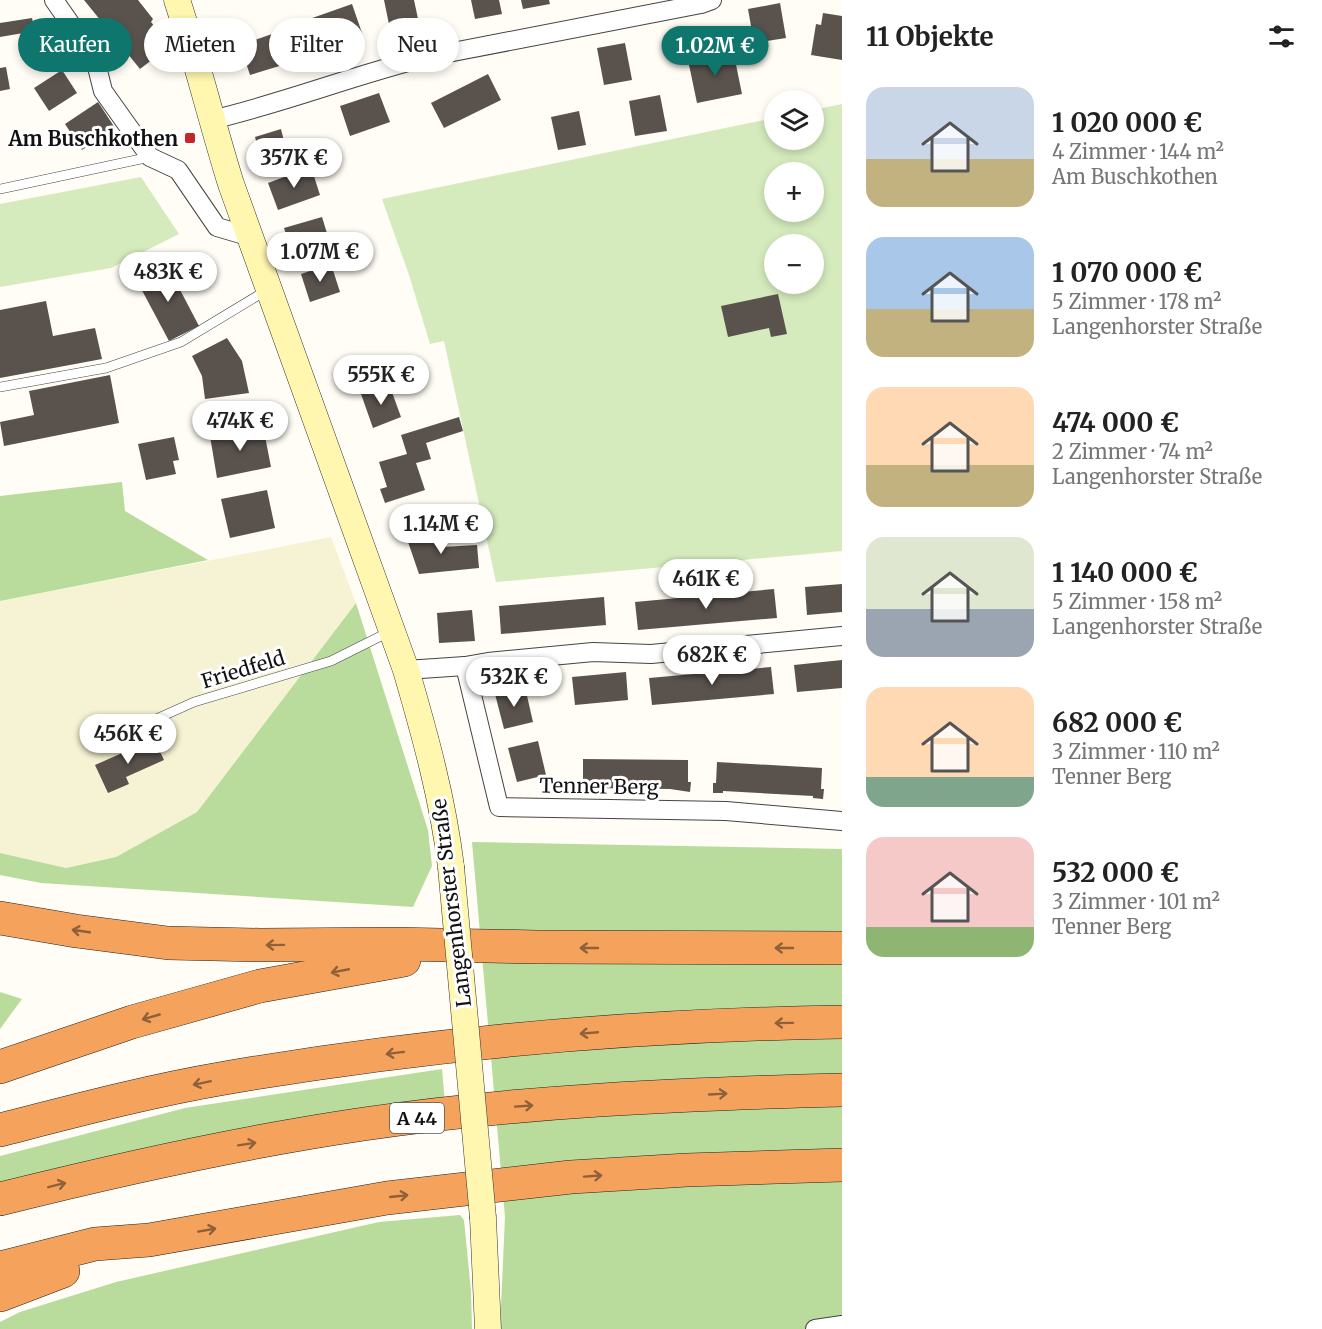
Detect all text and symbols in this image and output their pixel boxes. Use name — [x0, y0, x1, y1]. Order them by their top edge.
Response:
chip: Kaufen — [18, 18, 132, 72]
chip: Mieten — [144, 18, 257, 72]
chip: Filter — [269, 18, 365, 72]
chip: Neu — [377, 18, 459, 72]
text: 11 Objekte — [866, 20, 994, 53]
icon: filters — [1265, 20, 1298, 53]
pin: 1.02M € — [660, 26, 770, 77]
text: 1.02M € — [676, 33, 754, 58]
map controls — [764, 90, 824, 294]
button: layers — [764, 90, 824, 150]
text: 1 020 000 € — [1052, 106, 1202, 139]
icon: home — [914, 111, 986, 183]
place label: Am Buschkothen — [7, 126, 178, 151]
marker: Am Buschkothen — [183, 131, 197, 145]
pin: 357K € — [245, 138, 343, 189]
text: 4 Zimmer · 144 m² — [1052, 139, 1224, 164]
text: 357K € — [260, 145, 328, 170]
button: + — [764, 162, 824, 222]
text: Am Buschkothen — [1052, 164, 1218, 189]
pin: 1.07M € — [265, 232, 375, 283]
button: − — [764, 234, 824, 294]
text: 1.07M € — [281, 239, 359, 264]
pin: 483K € — [119, 252, 217, 303]
text: 1 070 000 € — [1052, 256, 1202, 289]
text: 483K € — [133, 259, 203, 284]
icon: home — [914, 261, 986, 333]
text: 5 Zimmer · 178 m² — [1052, 289, 1221, 314]
text: Langenhorster Straße — [1052, 314, 1262, 339]
pin: 555K € — [332, 355, 430, 406]
text: 555K € — [347, 362, 415, 387]
pin: 474K € — [191, 401, 289, 452]
text: 474 000 € — [1052, 406, 1179, 439]
text: 474K € — [206, 408, 274, 433]
icon: home — [914, 411, 986, 483]
text: 2 Zimmer · 74 m² — [1052, 439, 1213, 464]
text: Langenhorster Straße — [1052, 464, 1262, 489]
pin: 1.14M € — [386, 504, 496, 555]
text: 1.14M € — [403, 511, 479, 536]
text: 1 140 000 € — [1052, 556, 1198, 589]
pin: 461K € — [657, 559, 755, 610]
icon: home — [914, 561, 986, 633]
text: 461K € — [672, 566, 740, 591]
text: 5 Zimmer · 158 m² — [1052, 589, 1222, 614]
text: Langenhorster Straße — [1052, 614, 1262, 639]
pin: 682K € — [663, 635, 761, 686]
text: 682K € — [677, 642, 747, 667]
street label: Friedfeld — [198, 644, 288, 694]
pin: 532K € — [465, 657, 563, 708]
text: 532K € — [480, 664, 548, 689]
text: 682 000 € — [1052, 706, 1182, 739]
icon: home — [914, 711, 986, 783]
pin: 456K € — [79, 714, 177, 765]
text: 456K € — [93, 721, 163, 746]
text: 3 Zimmer · 110 m² — [1052, 739, 1220, 764]
text: Tenner Berg — [1052, 764, 1171, 789]
street label: Tenner Berg — [539, 772, 659, 800]
street label: Langenhorster Straße — [426, 797, 476, 1009]
text: 532 000 € — [1052, 856, 1179, 889]
icon: home — [914, 861, 986, 933]
text: 3 Zimmer · 101 m² — [1052, 889, 1220, 914]
text: Tenner Berg — [1052, 914, 1171, 939]
one-way arrow — [71, 926, 91, 937]
one-way arrow — [266, 939, 286, 951]
one-way arrow — [579, 942, 599, 954]
one-way arrow — [774, 942, 794, 954]
one-way arrow — [331, 966, 351, 977]
one-way arrow — [142, 1012, 161, 1023]
one-way arrow — [774, 1017, 794, 1029]
one-way arrow — [579, 1028, 599, 1039]
one-way arrow — [385, 1048, 405, 1059]
one-way arrow — [193, 1078, 212, 1089]
one-way arrow — [708, 1089, 728, 1100]
one-way arrow — [513, 1101, 533, 1112]
road number: A 44 — [390, 1103, 444, 1133]
one-way arrow — [237, 1138, 257, 1149]
one-way arrow — [582, 1170, 602, 1181]
one-way arrow — [47, 1178, 66, 1190]
one-way arrow — [388, 1191, 408, 1202]
one-way arrow — [197, 1224, 216, 1235]

